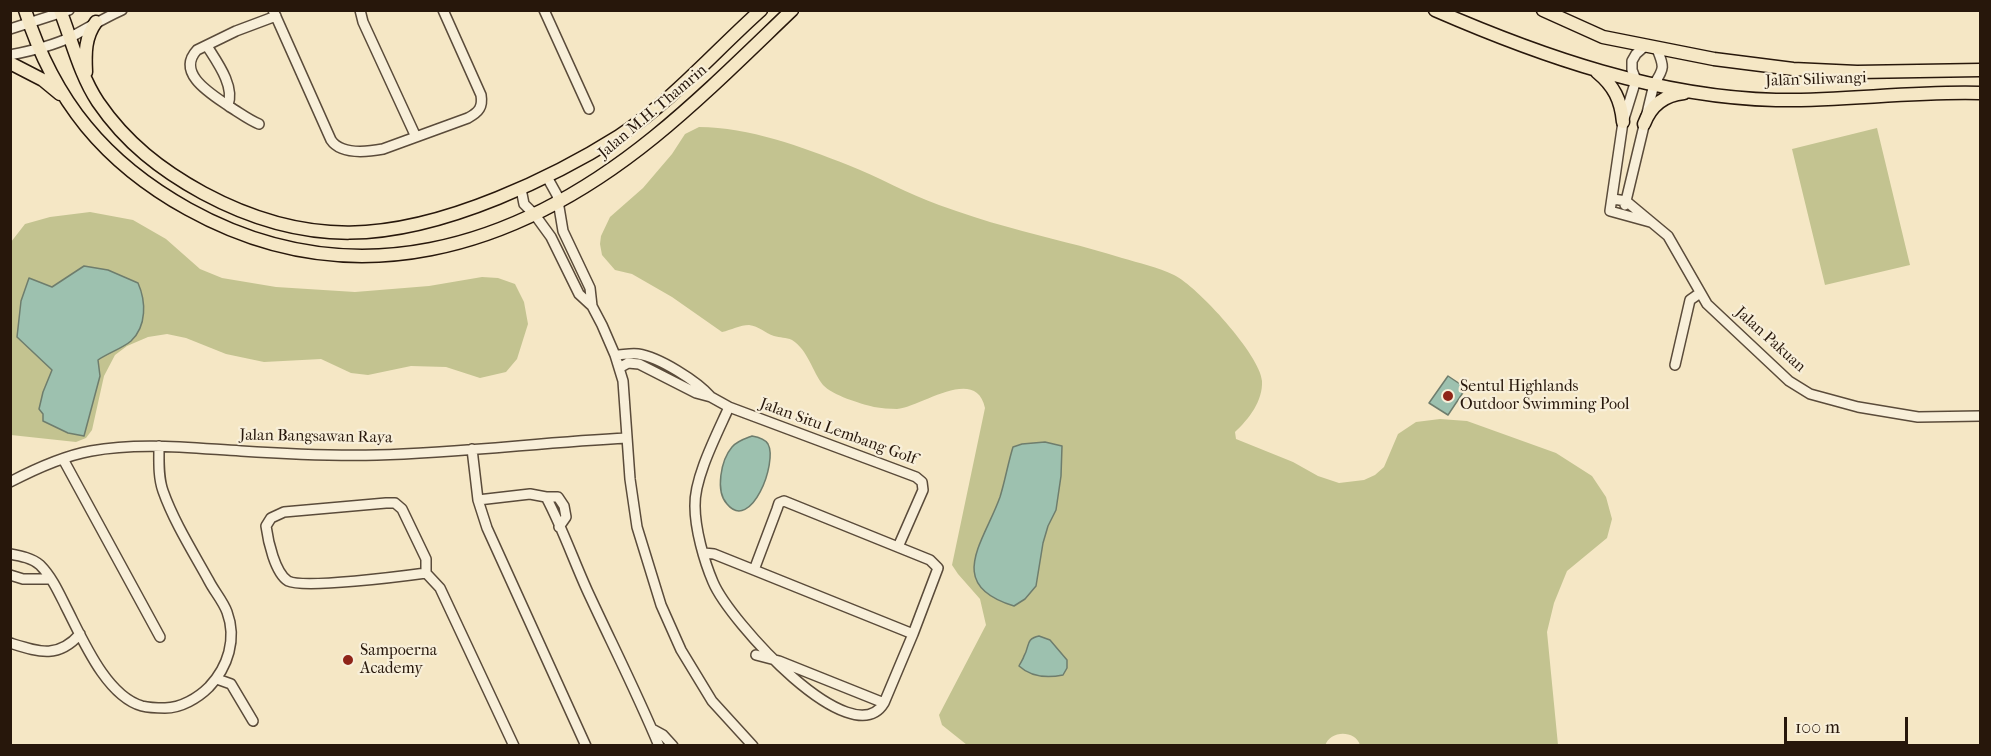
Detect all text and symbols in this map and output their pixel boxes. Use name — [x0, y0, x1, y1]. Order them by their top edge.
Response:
street label: Jalan M.H. Thamrin — [595, 61, 711, 163]
street label: Jalan Siliwangi — [1765, 69, 1867, 91]
street label: Jalan Pakuan — [1731, 303, 1809, 377]
place label: Sentul Highlands Outdoor Swimming Pool — [1460, 377, 1630, 415]
marker: Sentul Highlands Outdoor Swimming Pool — [1441, 389, 1455, 403]
street label: Jalan Situ Lembang Golf — [757, 395, 919, 469]
street label: Jalan Bangsawan Raya — [239, 426, 393, 448]
place label: Sampoerna Academy — [360, 641, 437, 679]
marker: Sampoerna Academy — [341, 653, 355, 667]
scale bar — [1787, 705, 1912, 743]
text: 100 m — [1795, 717, 1840, 738]

